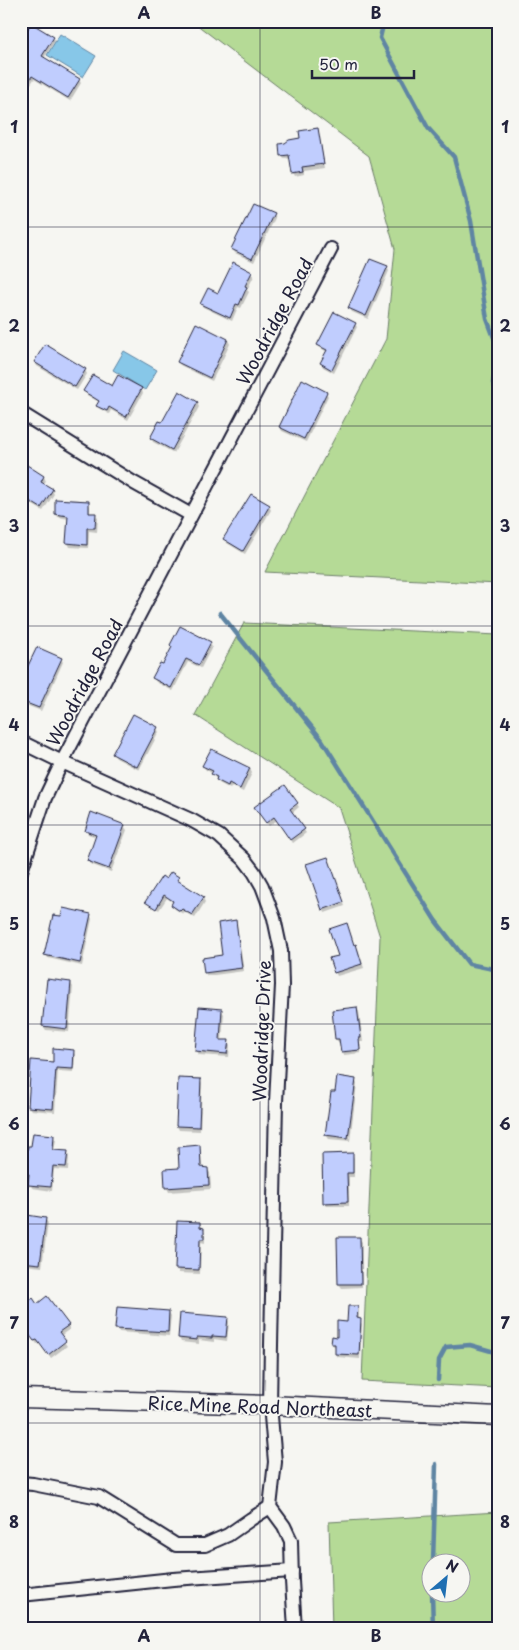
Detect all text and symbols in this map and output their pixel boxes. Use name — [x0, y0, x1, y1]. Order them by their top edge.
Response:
text: A — [138, 0, 151, 24]
text: B — [371, 0, 382, 24]
scale bar — [312, 48, 414, 80]
text: 50 m — [319, 52, 358, 75]
text: 1 — [10, 114, 18, 138]
text: 1 — [501, 114, 509, 138]
street label: Woodridge Road — [229, 253, 319, 389]
text: 2 — [8, 313, 20, 337]
text: 2 — [499, 313, 511, 337]
text: 3 — [9, 513, 19, 537]
text: 3 — [500, 513, 510, 537]
street label: Woodridge Road — [39, 614, 129, 750]
text: 4 — [9, 712, 20, 736]
text: 4 — [500, 712, 511, 736]
text: 5 — [9, 911, 19, 935]
text: 5 — [500, 911, 510, 935]
street label: Woodridge Drive — [245, 960, 277, 1102]
text: 6 — [8, 1111, 20, 1135]
text: 6 — [499, 1111, 511, 1135]
text: 7 — [9, 1310, 19, 1334]
text: 7 — [500, 1310, 510, 1334]
street label: Rice Mine Road Northeast — [147, 1389, 373, 1423]
text: 8 — [9, 1509, 19, 1533]
text: 8 — [500, 1509, 510, 1533]
north arrow — [422, 1552, 472, 1602]
text: N — [443, 1554, 462, 1578]
text: A — [138, 1623, 151, 1647]
text: B — [371, 1623, 382, 1647]

